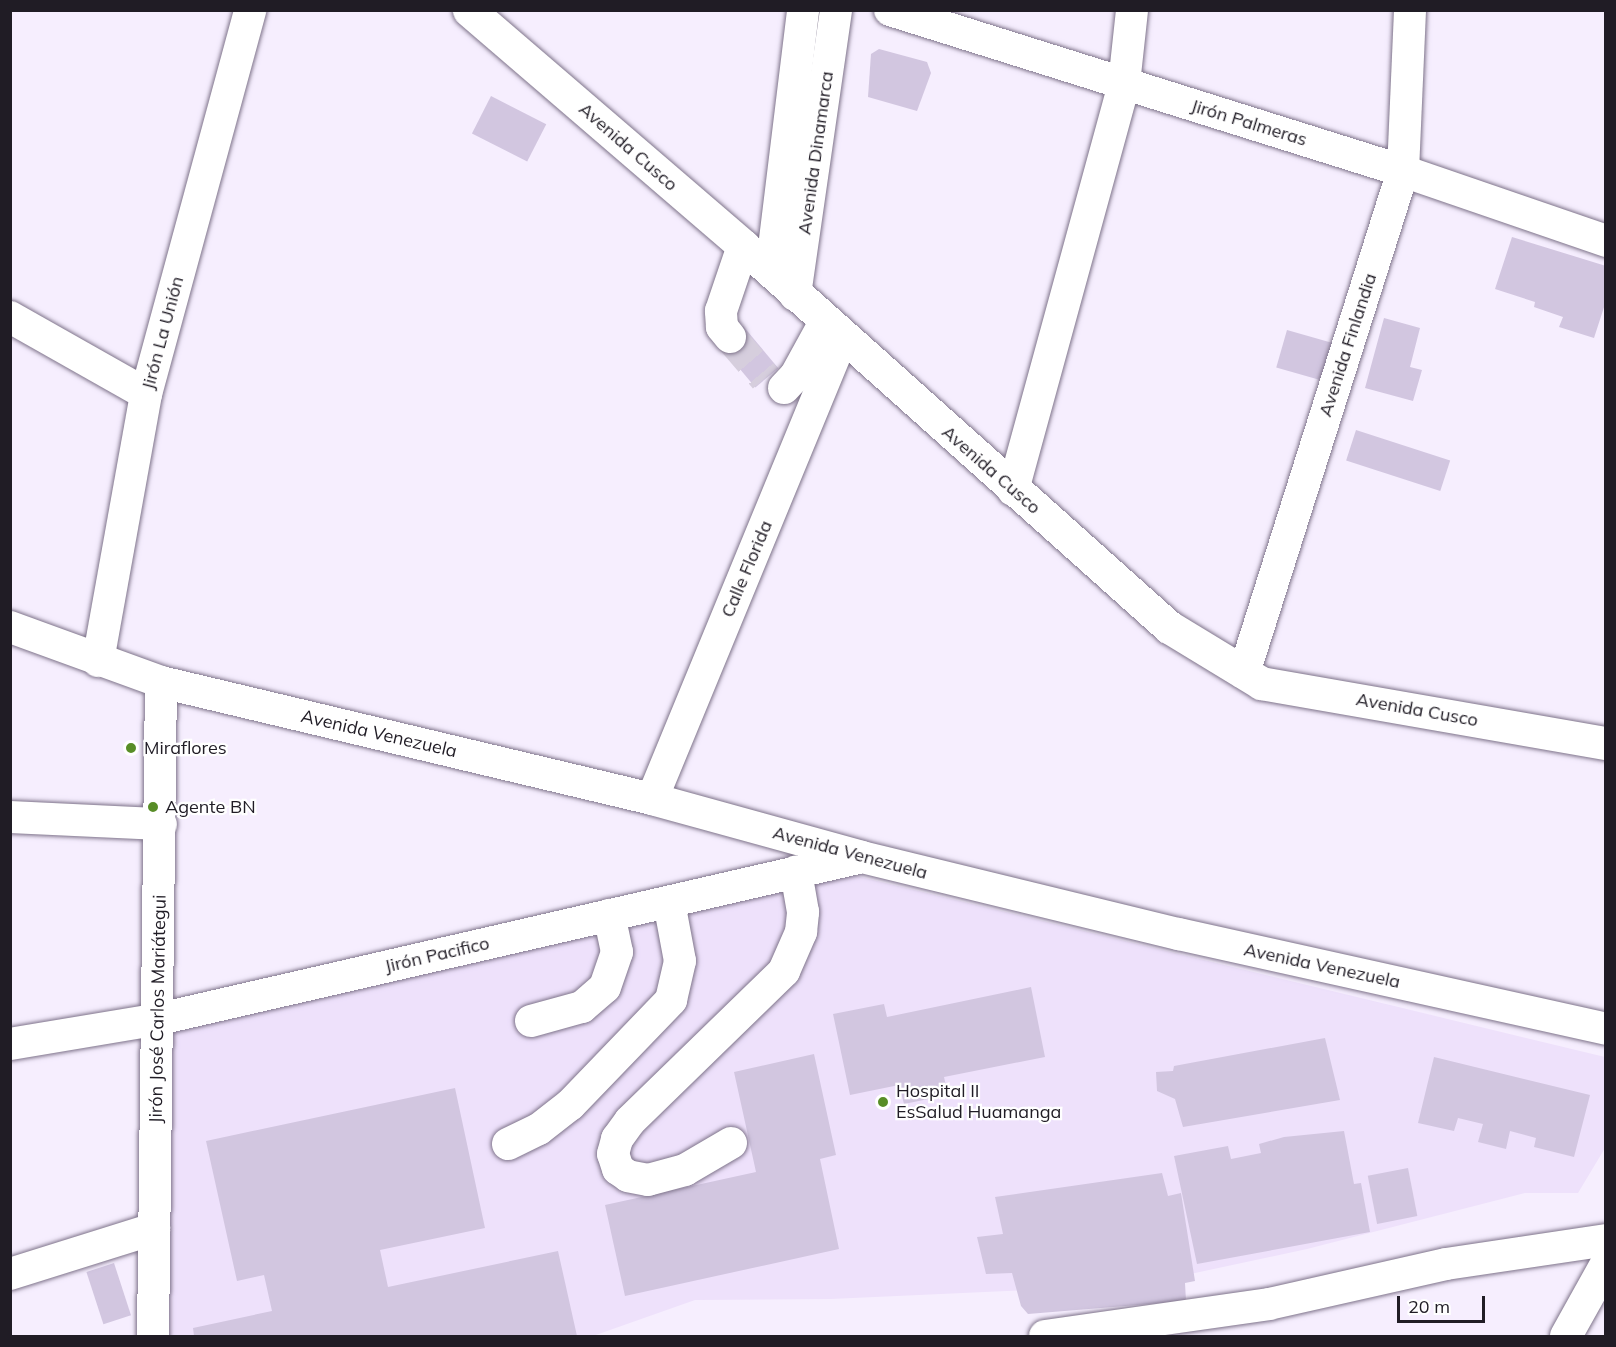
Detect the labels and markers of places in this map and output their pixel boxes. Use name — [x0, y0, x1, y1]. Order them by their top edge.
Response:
place label: Miraflores — [144, 737, 227, 759]
marker: Miraflores — [122, 739, 140, 757]
place label: Agente BN — [165, 796, 256, 818]
marker: Agente BN — [146, 800, 160, 814]
place label: Hospital II EsSalud Huamanga — [896, 1081, 1061, 1124]
marker: Hospital II EsSalud Huamanga — [874, 1093, 892, 1111]

